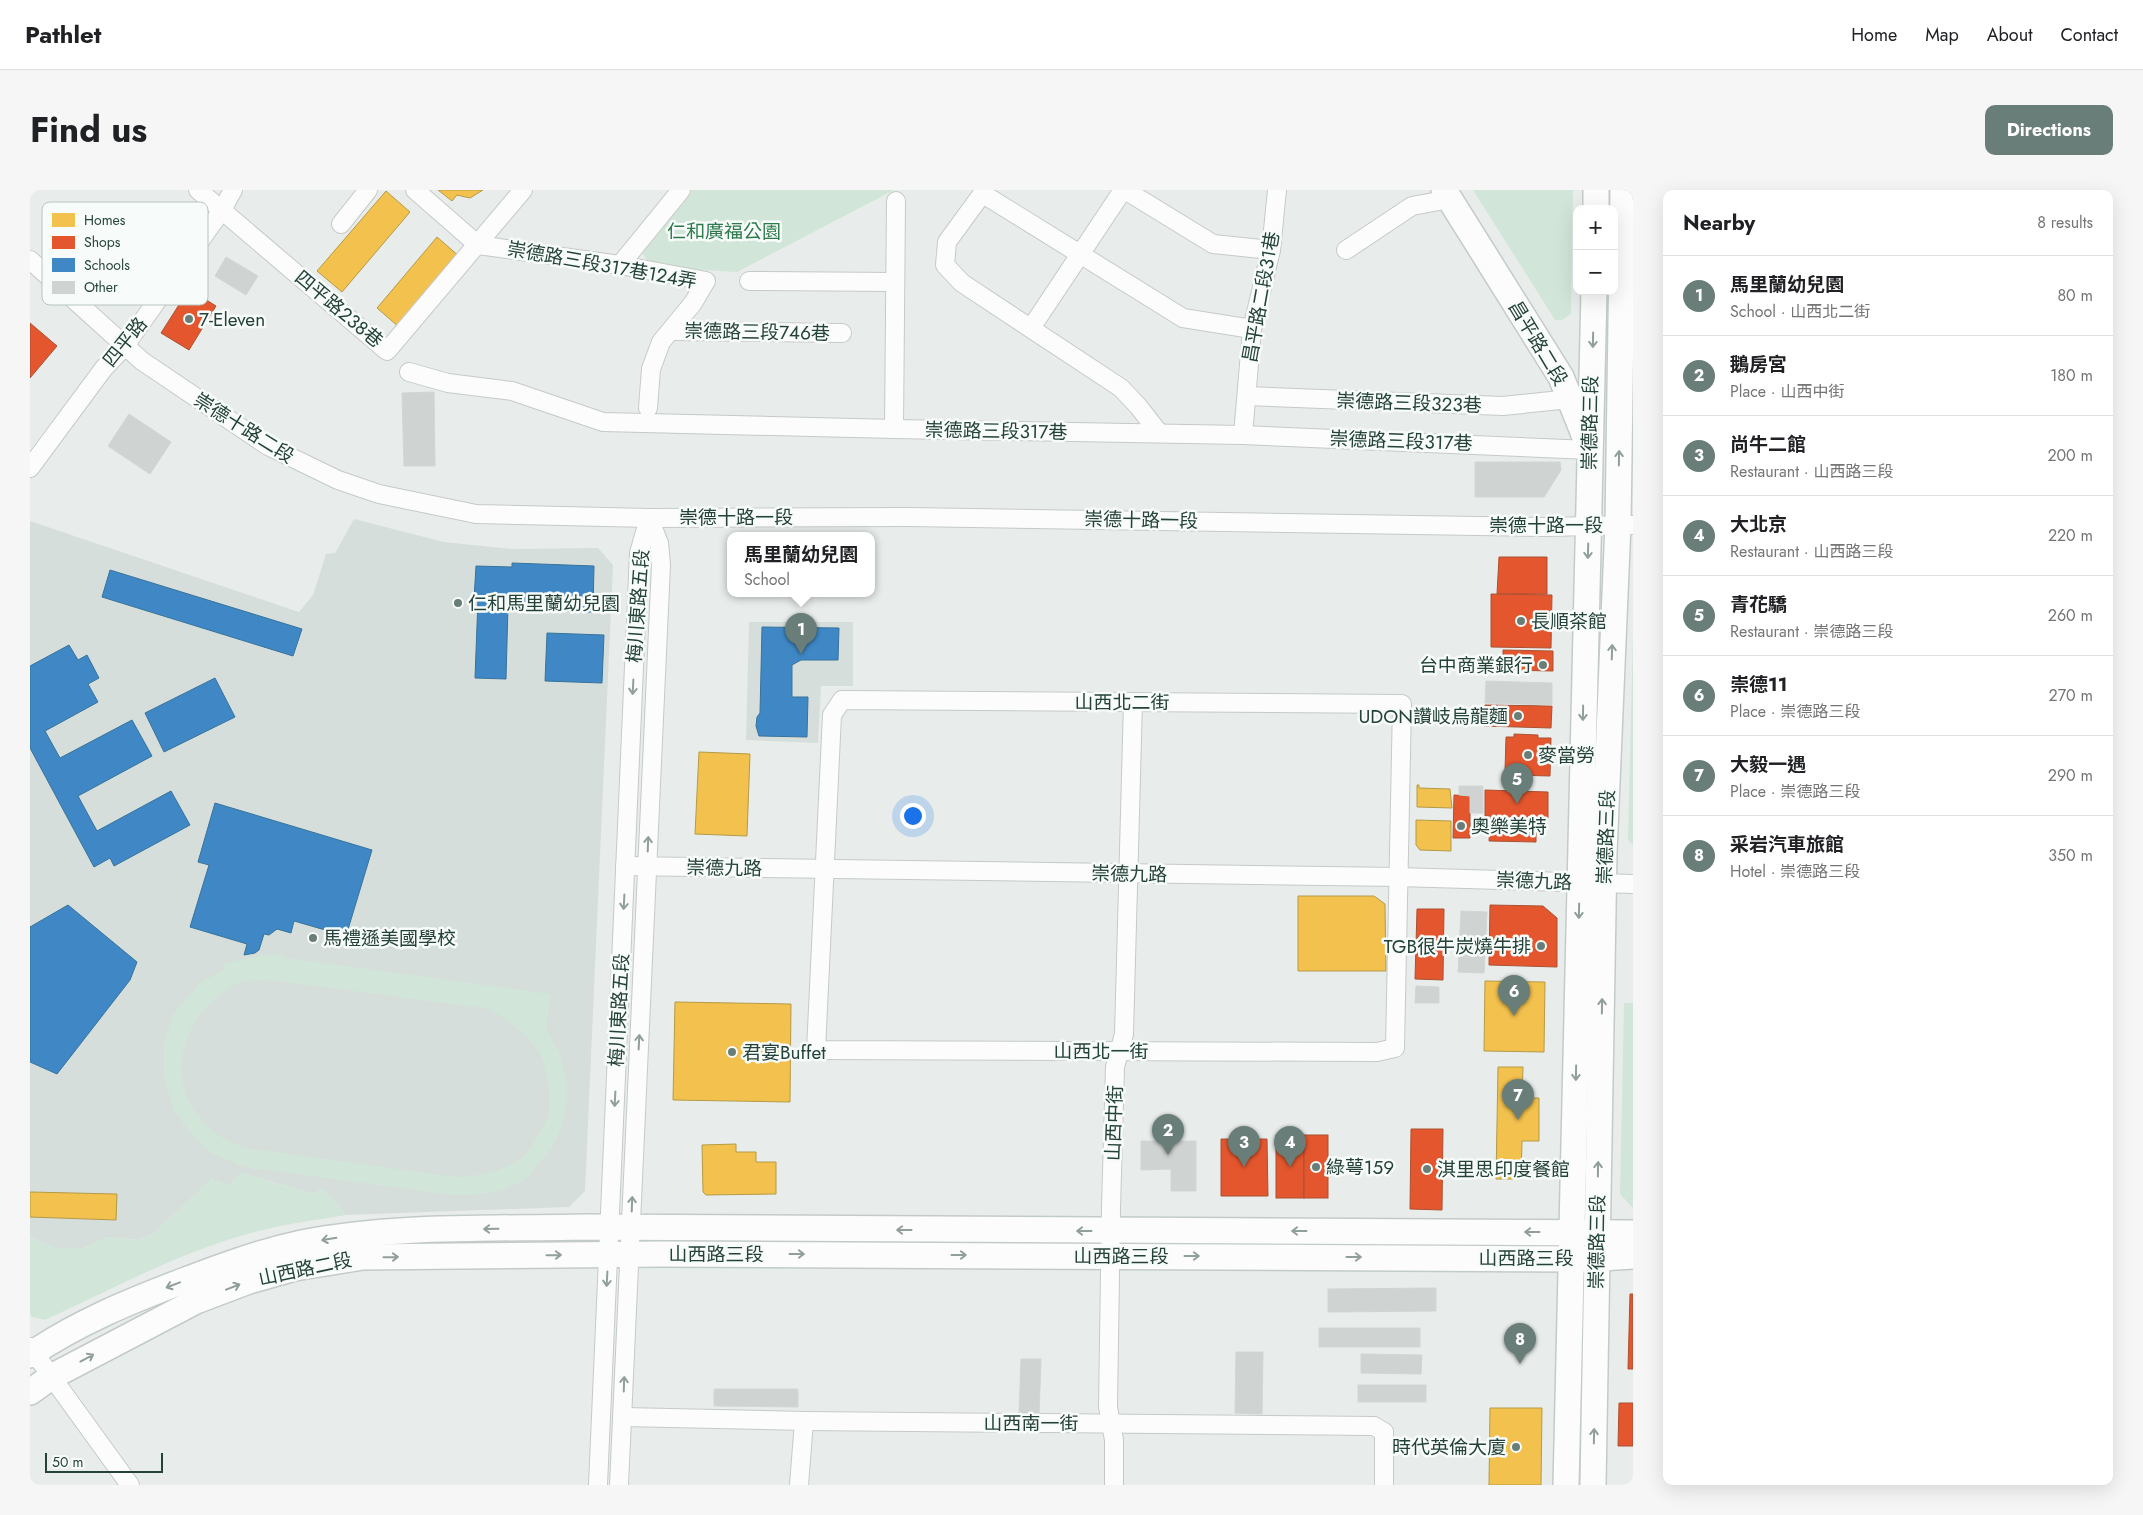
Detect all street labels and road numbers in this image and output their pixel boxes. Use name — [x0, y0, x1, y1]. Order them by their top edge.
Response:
street label: 昌平路二段31巷 — [1236, 229, 1286, 365]
street label: 崇德路三段317巷124弄 — [505, 235, 699, 295]
street label: 四平路238巷 — [289, 264, 389, 354]
street label: 昌平路二段 — [1502, 295, 1574, 391]
street label: 四平路 — [97, 311, 153, 373]
street label: 崇德路三段746巷 — [684, 317, 830, 347]
street label: 崇德路三段 — [1576, 375, 1604, 471]
street label: 崇德十路二段 — [189, 386, 299, 470]
street label: 崇德路三段323巷 — [1336, 387, 1482, 419]
street label: 崇德路三段317巷 — [924, 416, 1068, 446]
street label: 崇德路三段317巷 — [1329, 425, 1473, 457]
street label: 崇德十路一段 — [679, 504, 793, 531]
street label: 崇德十路一段 — [1084, 506, 1198, 534]
street label: 崇德十路一段 — [1489, 512, 1603, 539]
street label: 梅川東路五段 — [621, 548, 655, 664]
street label: 山西北二街 — [1074, 689, 1170, 716]
street label: 崇德路三段 — [1591, 789, 1621, 885]
street label: 崇德九路 — [686, 854, 762, 882]
street label: 崇德九路 — [1091, 860, 1167, 888]
street label: 崇德九路 — [1496, 866, 1572, 896]
street label: 梅川東路五段 — [603, 952, 635, 1068]
street label: 山西北一街 — [1053, 1038, 1149, 1065]
street label: 山西中街 — [1099, 1085, 1129, 1161]
street label: 崇德路三段 — [1583, 1194, 1611, 1290]
street label: 山西路三段 — [668, 1241, 764, 1268]
street label: 山西路三段 — [1073, 1243, 1169, 1270]
street label: 山西路三段 — [1478, 1245, 1574, 1272]
street label: 山西路二段 — [256, 1246, 354, 1292]
street label: 山西南一街 — [983, 1410, 1079, 1437]

